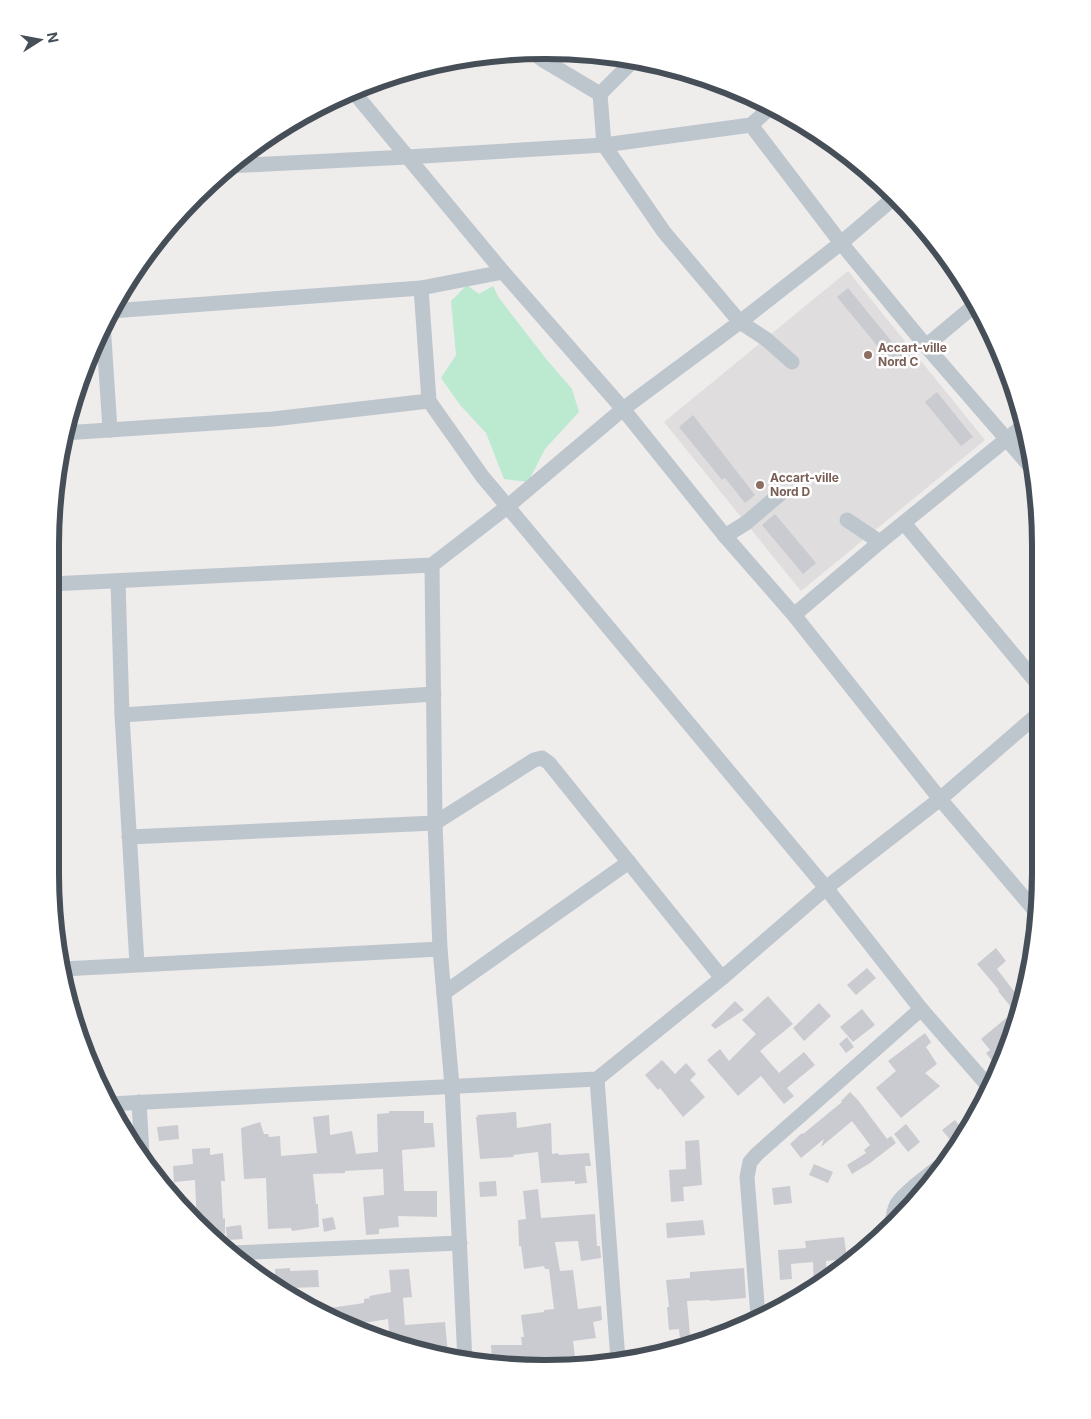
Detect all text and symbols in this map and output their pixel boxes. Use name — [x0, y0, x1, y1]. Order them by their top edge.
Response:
north arrow — [15, 15, 65, 65]
text: N — [44, 31, 63, 44]
place label: Accart-ville Nord C — [878, 340, 947, 369]
marker: Accart-ville Nord C — [862, 349, 874, 361]
place label: Accart-ville Nord D — [770, 470, 839, 499]
marker: Accart-ville Nord D — [754, 479, 766, 491]

